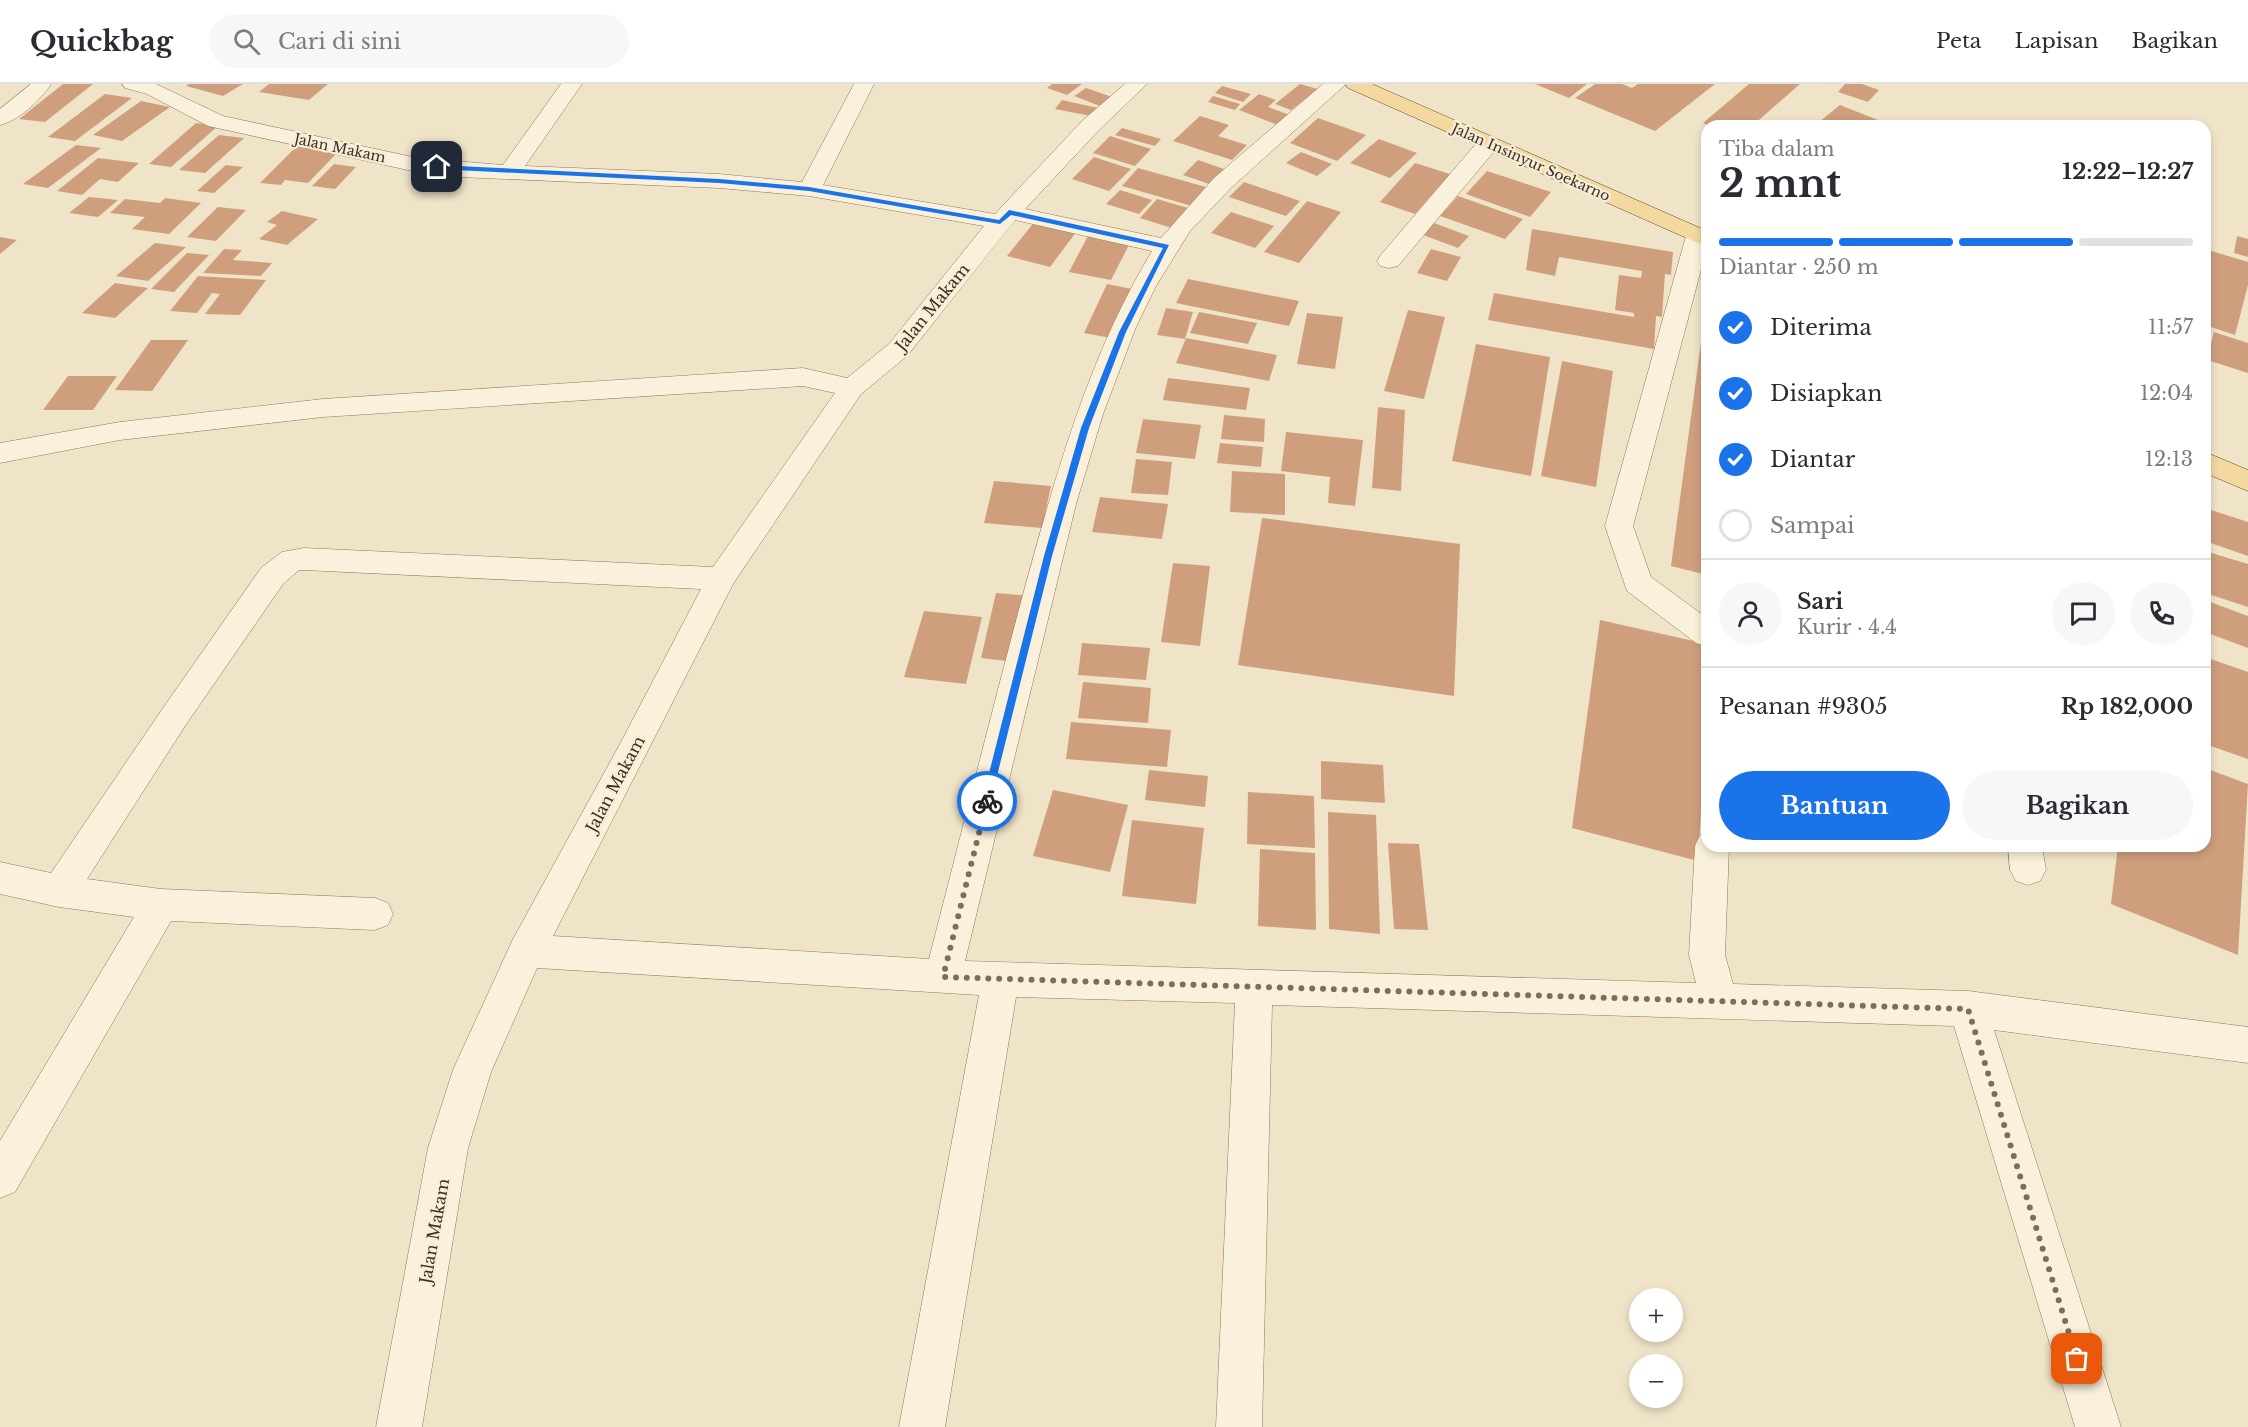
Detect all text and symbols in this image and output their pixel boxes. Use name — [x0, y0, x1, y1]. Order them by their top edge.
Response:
search box — [209, 14, 629, 68]
text: Quickbag — [30, 24, 173, 59]
icon: search — [230, 25, 263, 58]
text: Cari di sini — [278, 28, 401, 55]
text: Peta — [1936, 28, 1982, 54]
text: Lapisan — [2015, 28, 2098, 54]
text: Bagikan — [2131, 28, 2218, 54]
street label: Jalan Insinyur Soekarno — [1447, 118, 1613, 205]
street label: Jalan Makam — [291, 129, 387, 166]
text: Tiba dalam — [1719, 137, 1835, 161]
pin — [411, 141, 462, 192]
icon: home — [420, 150, 453, 183]
text: 12:22–12:27 — [2062, 158, 2193, 185]
text: 2 mnt — [1719, 159, 1841, 208]
text: Diantar · 250 m — [1719, 255, 1878, 279]
street label: Jalan Makam — [889, 259, 973, 356]
icon: check — [1719, 311, 1752, 344]
text: Diterima — [1770, 314, 1872, 341]
text: 11:57 — [2148, 315, 2193, 339]
icon: check — [1719, 377, 1752, 410]
text: Disiapkan — [1770, 380, 1882, 407]
text: 12:04 — [2140, 381, 2193, 405]
icon: check — [1719, 443, 1752, 476]
text: Diantar — [1770, 446, 1855, 473]
text: 12:13 — [2145, 447, 2193, 471]
text: Sampai — [1770, 512, 1855, 539]
button: person — [1719, 582, 1782, 645]
button: chat — [2052, 582, 2115, 645]
button: phone — [2130, 582, 2193, 645]
text: Sari — [1797, 588, 1843, 615]
text: Kurir · 4.4 — [1797, 615, 1897, 639]
text: Pesanan #9305 — [1719, 693, 1888, 720]
text: Rp 182,000 — [2061, 693, 2193, 720]
street label: Jalan Makam — [580, 732, 649, 837]
courier — [957, 771, 1017, 831]
button: Bantuan — [1719, 771, 1950, 840]
button: Bagikan — [1962, 771, 2193, 840]
icon: bike — [971, 785, 1004, 818]
street label: Jalan Makam — [415, 1177, 453, 1287]
map controls — [1629, 1288, 1683, 1408]
button: + — [1629, 1288, 1683, 1342]
pin — [2051, 1333, 2102, 1384]
icon: bag — [2060, 1342, 2093, 1375]
button: − — [1629, 1354, 1683, 1408]

